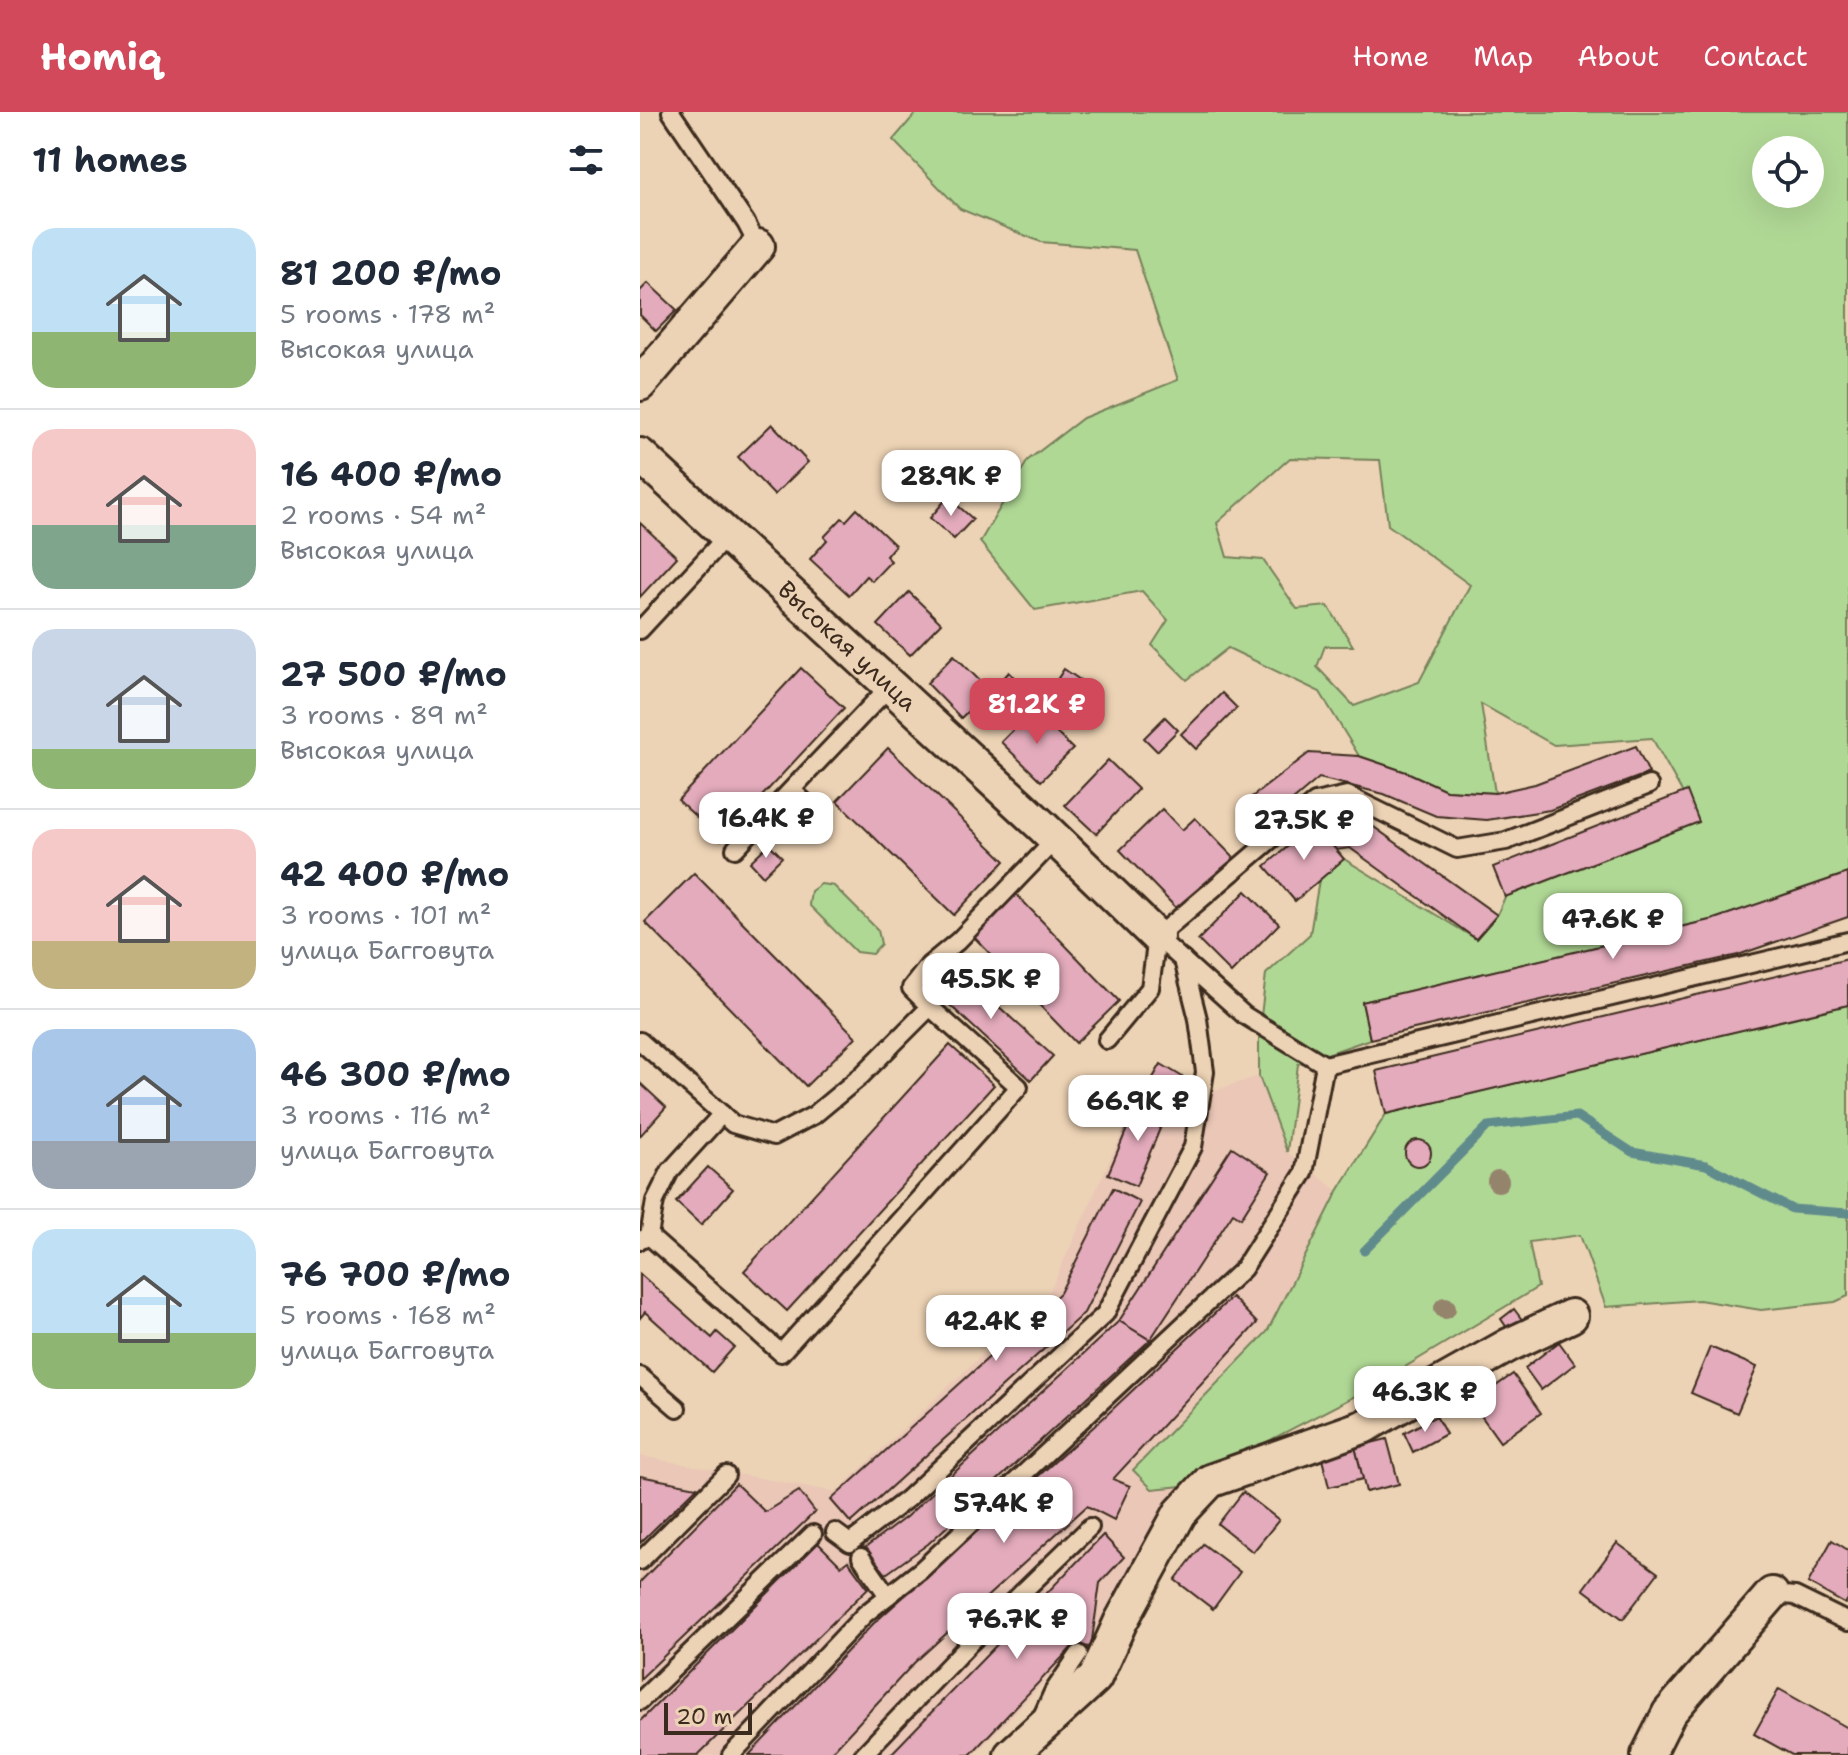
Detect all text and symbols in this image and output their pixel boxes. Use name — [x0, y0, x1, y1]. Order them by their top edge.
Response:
text: Homiq — [40, 31, 162, 82]
text: Home — [1352, 37, 1429, 75]
text: Map — [1473, 37, 1533, 75]
text: About — [1577, 37, 1659, 75]
text: Contact — [1703, 37, 1808, 75]
map controls — [1752, 136, 1824, 208]
button: locate — [1752, 136, 1824, 208]
text: 11 homes — [32, 137, 188, 183]
icon: filters — [564, 138, 608, 182]
text: 81 200 ₽/mo — [280, 250, 501, 296]
icon: home — [96, 260, 192, 356]
text: 5 rooms · 178 m² — [280, 296, 496, 331]
text: Высокая улица — [280, 331, 474, 366]
pin: 28.9K ₽ — [877, 450, 1025, 518]
text: 16 400 ₽/mo — [280, 451, 502, 497]
text: 28.9K ₽ — [900, 458, 1002, 493]
icon: home — [96, 461, 192, 557]
text: 2 rooms · 54 m² — [280, 497, 486, 532]
text: Высокая улица — [280, 532, 474, 567]
street label: Высокая улица — [771, 574, 924, 719]
text: 27 500 ₽/mo — [280, 651, 507, 697]
icon: home — [96, 661, 192, 757]
pin: 81.2K ₽ — [963, 678, 1111, 746]
text: 81.2K ₽ — [988, 686, 1086, 721]
text: 3 rooms · 89 m² — [280, 697, 488, 732]
text: Высокая улица — [280, 732, 474, 767]
pin: 16.4K ₽ — [692, 792, 840, 860]
pin: 27.5K ₽ — [1230, 794, 1378, 862]
text: 16.4K ₽ — [717, 800, 815, 835]
text: 27.5K ₽ — [1253, 802, 1355, 837]
text: 42 400 ₽/mo — [280, 851, 509, 897]
icon: home — [96, 861, 192, 957]
pin: 47.6K ₽ — [1539, 893, 1687, 961]
text: 3 rooms · 101 m² — [280, 897, 491, 932]
text: 47.6K ₽ — [1561, 901, 1665, 936]
text: улица Багговута — [280, 932, 494, 967]
pin: 45.5K ₽ — [917, 953, 1065, 1021]
text: 45.5K ₽ — [940, 961, 1042, 996]
text: 46 300 ₽/mo — [280, 1051, 511, 1097]
icon: home — [96, 1061, 192, 1157]
pin: 66.9K ₽ — [1064, 1075, 1212, 1143]
text: 66.9K ₽ — [1086, 1083, 1190, 1118]
text: 3 rooms · 116 m² — [280, 1097, 491, 1132]
text: улица Багговута — [280, 1132, 494, 1167]
text: 76 700 ₽/mo — [280, 1251, 511, 1297]
icon: home — [96, 1261, 192, 1357]
pin: 42.4K ₽ — [922, 1295, 1070, 1363]
text: 5 rooms · 168 m² — [280, 1297, 496, 1332]
text: 42.4K ₽ — [944, 1303, 1048, 1338]
text: улица Багговута — [280, 1332, 494, 1367]
pin: 46.3K ₽ — [1351, 1366, 1499, 1434]
text: 46.3K ₽ — [1372, 1374, 1478, 1409]
pin: 57.4K ₽ — [930, 1477, 1078, 1545]
text: 57.4K ₽ — [954, 1485, 1054, 1520]
pin: 76.7K ₽ — [943, 1593, 1091, 1661]
text: 76.7K ₽ — [965, 1601, 1069, 1636]
scale bar — [664, 1699, 752, 1735]
text: 20 m — [676, 1702, 733, 1731]

